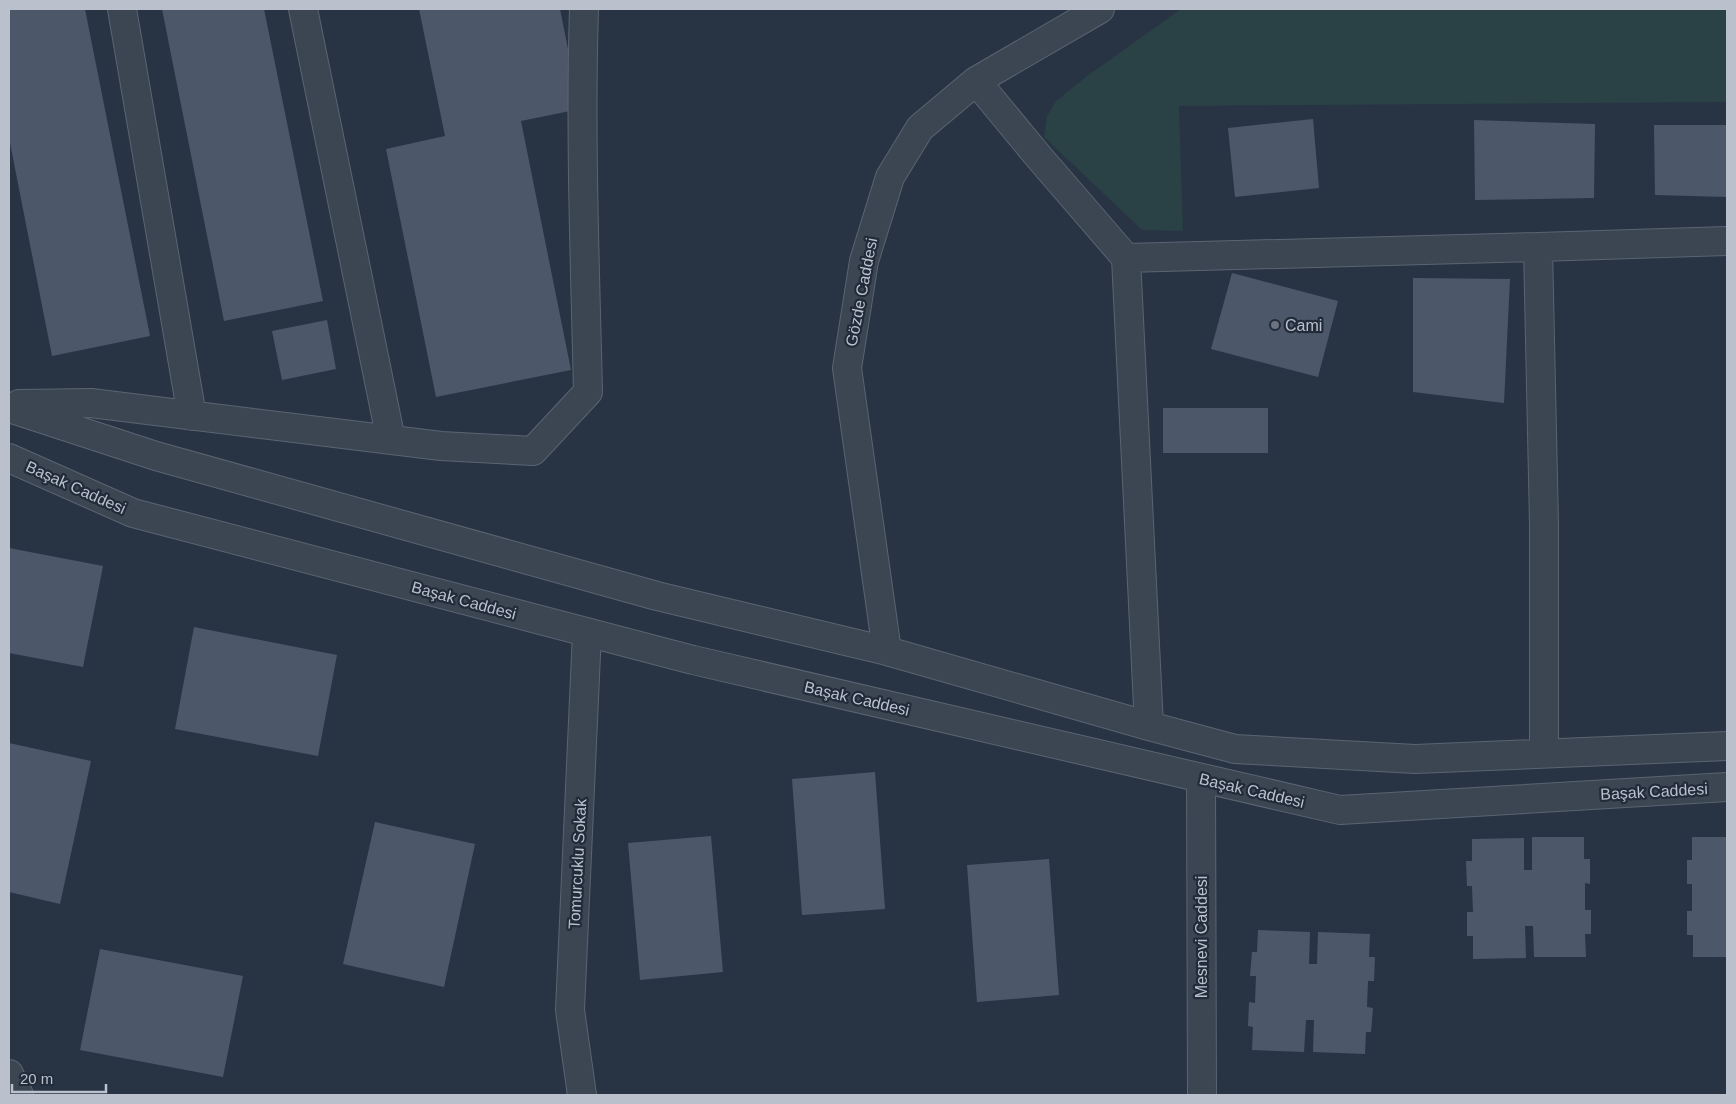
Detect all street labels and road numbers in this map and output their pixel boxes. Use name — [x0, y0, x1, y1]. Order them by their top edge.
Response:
street label: Gözde Caddesi — [843, 236, 880, 348]
street label: Başak Caddesi — [23, 458, 128, 517]
street label: Başak Caddesi — [410, 578, 518, 623]
street label: Başak Caddesi — [803, 678, 911, 719]
street label: Başak Caddesi — [1198, 770, 1306, 811]
street label: Başak Caddesi — [1600, 780, 1708, 803]
street label: Tomurcuklu Sokak — [566, 797, 589, 930]
street label: Mesnevi Caddesi — [1193, 876, 1210, 998]

